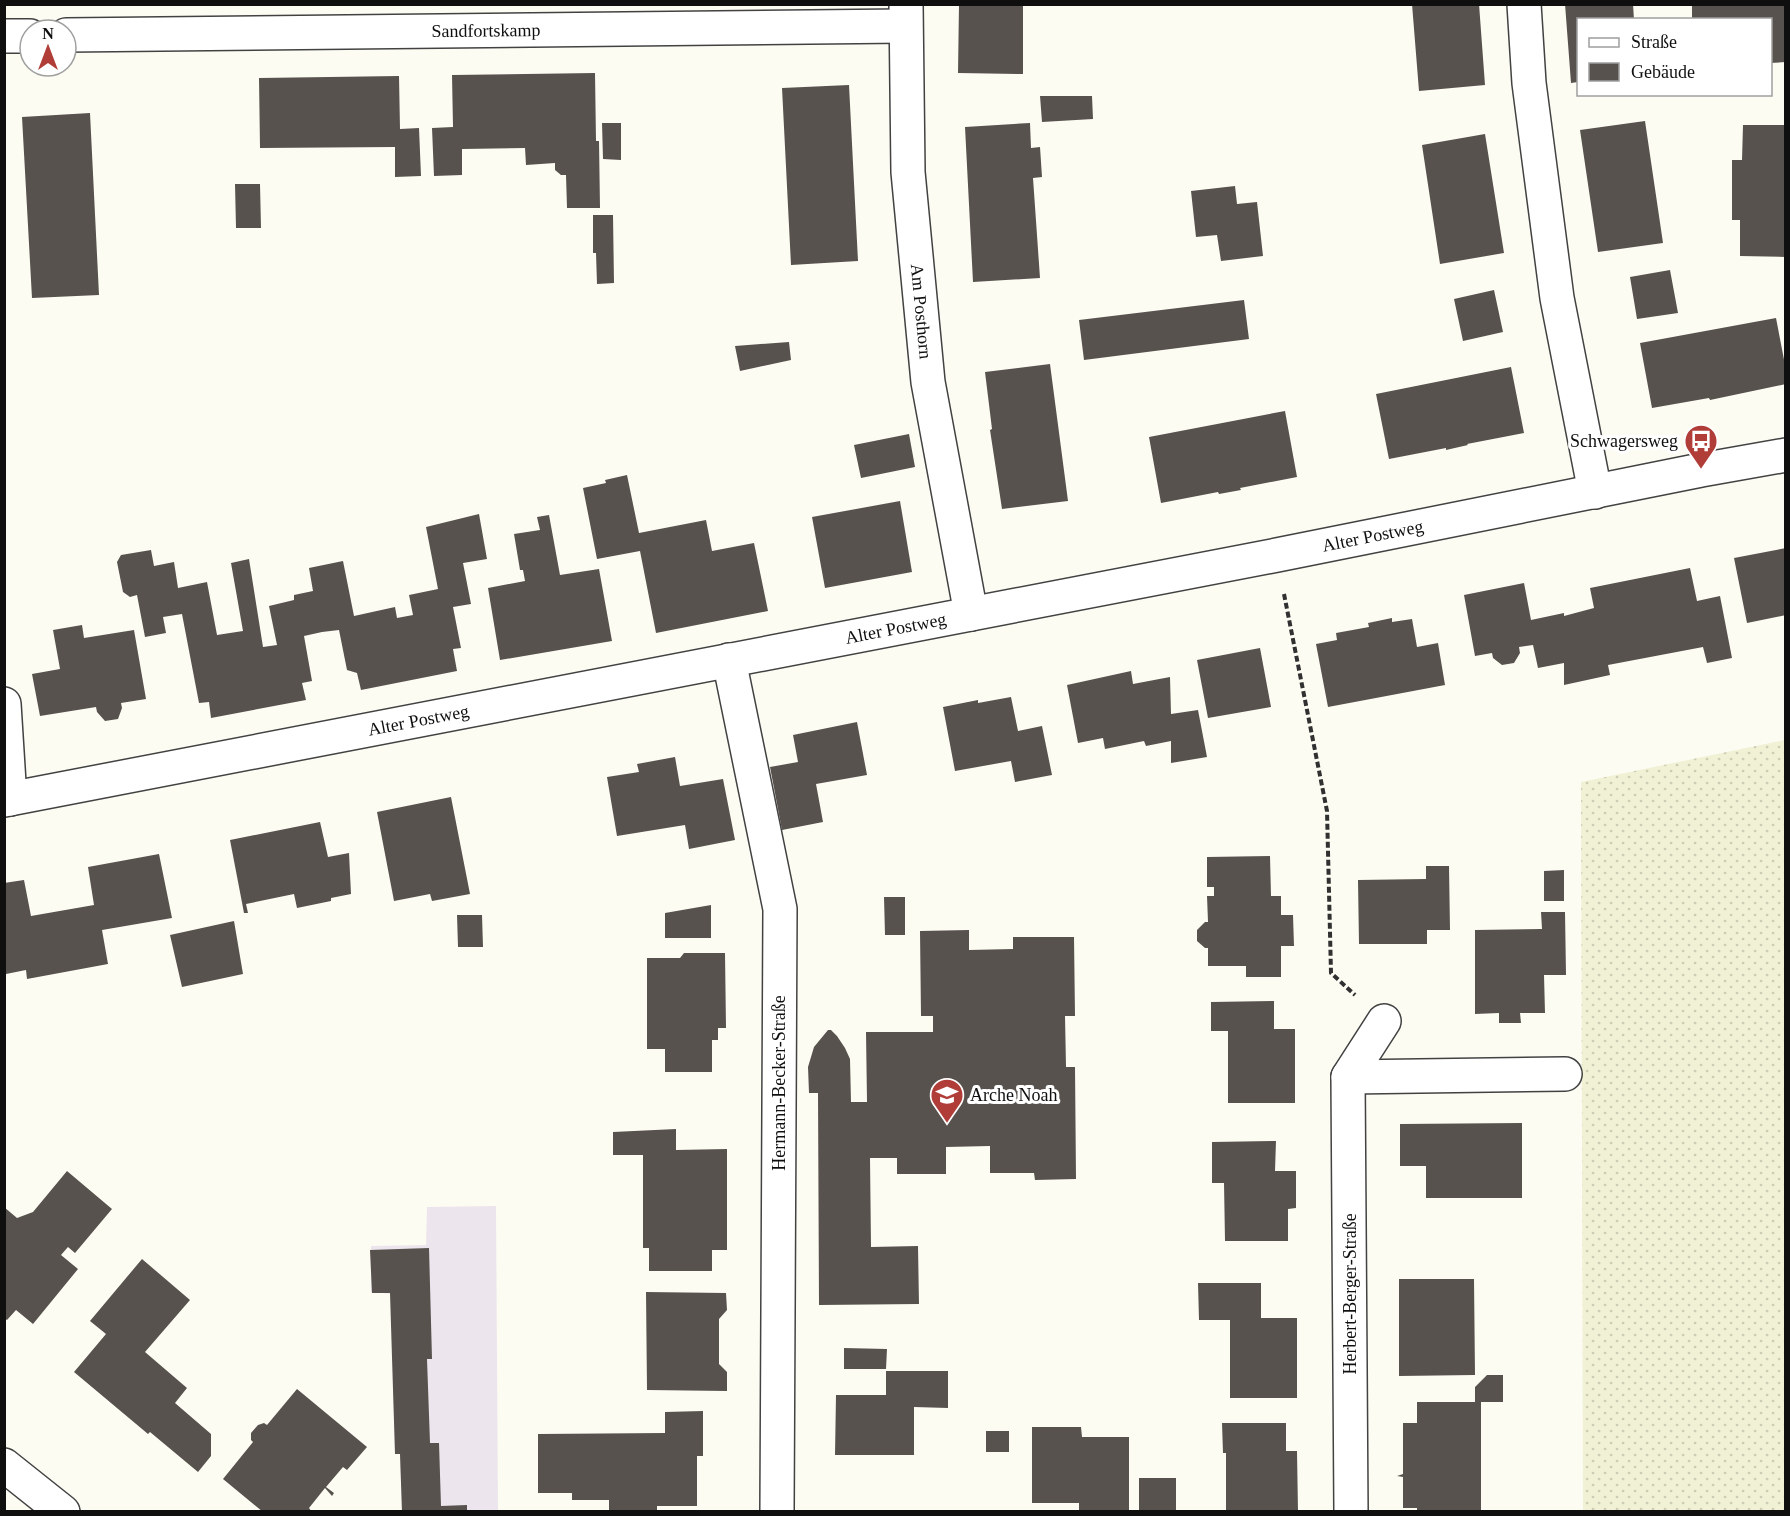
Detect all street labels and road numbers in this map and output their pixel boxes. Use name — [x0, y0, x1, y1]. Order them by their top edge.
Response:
street label: Sandfortskamp — [431, 20, 541, 41]
street label: Am Posthorn — [907, 263, 936, 360]
street label: Alter Postweg — [1320, 516, 1425, 556]
street label: Alter Postweg — [843, 609, 948, 648]
street label: Alter Postweg — [366, 701, 471, 740]
street label: Hermann-Becker-Straße — [769, 995, 789, 1171]
street label: Herbert-Berger-Straße — [1340, 1213, 1360, 1375]

